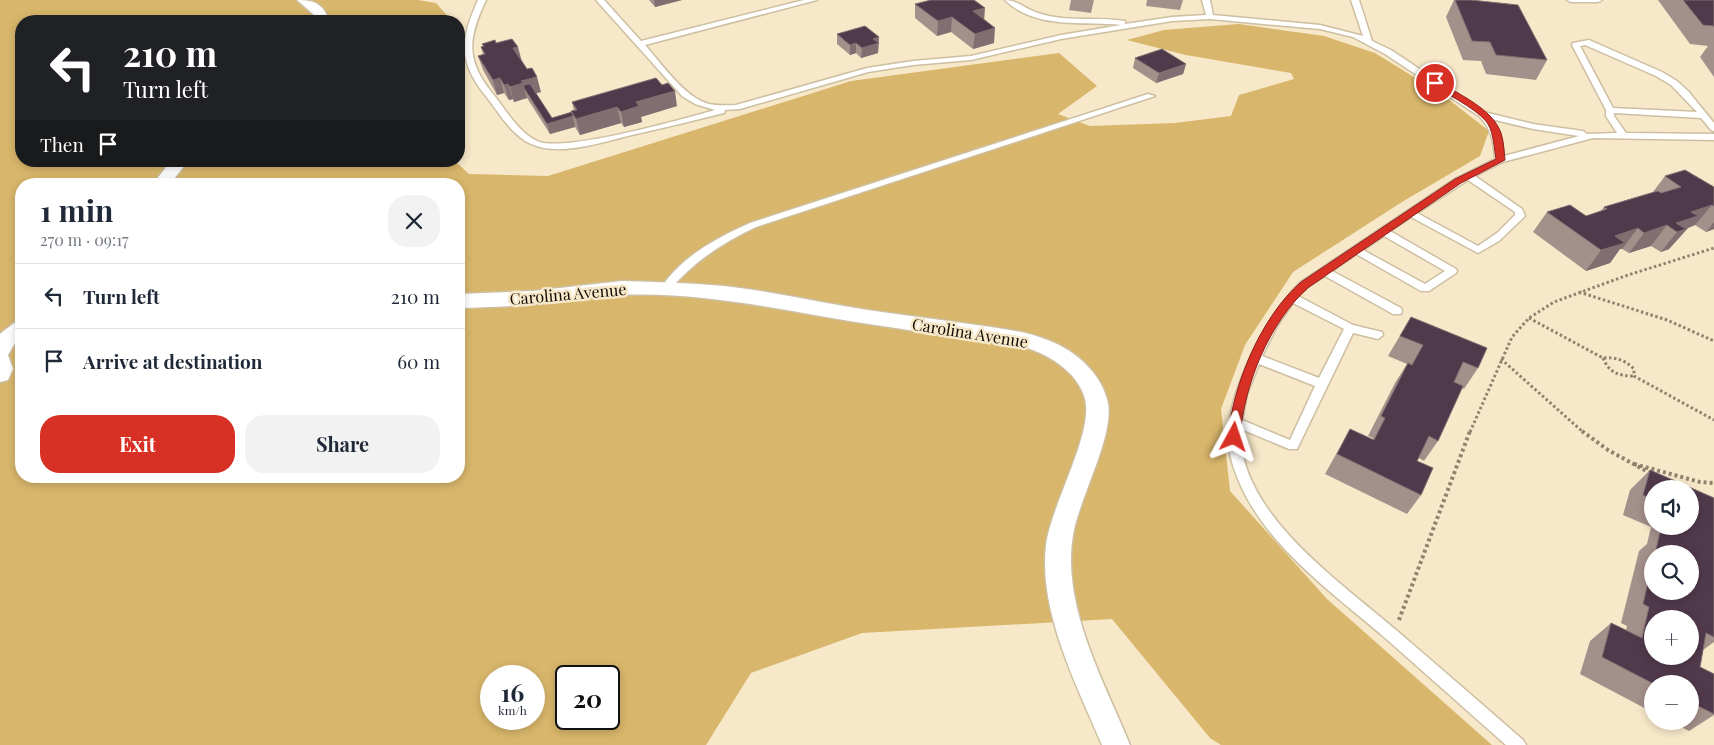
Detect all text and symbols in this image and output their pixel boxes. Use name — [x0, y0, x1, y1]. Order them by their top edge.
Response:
text: 210 m — [123, 29, 217, 76]
icon: left — [40, 35, 105, 100]
pin — [1414, 62, 1456, 104]
icon: arrive — [1421, 69, 1449, 97]
text: Turn left — [123, 74, 208, 104]
icon: arrive — [94, 130, 122, 158]
text: Then — [40, 131, 84, 157]
text: 1 min — [40, 190, 114, 230]
button: close — [388, 195, 440, 247]
text: 270 m · 09:17 — [40, 229, 129, 250]
street label: Carolina Avenue — [509, 278, 627, 309]
icon: left — [40, 282, 68, 310]
text: Turn left — [83, 283, 160, 309]
text: 210 m — [391, 283, 440, 309]
street label: Carolina Avenue — [911, 313, 1030, 352]
icon: arrive — [40, 347, 68, 375]
text: Arrive at destination — [83, 348, 263, 374]
text: 60 m — [397, 348, 440, 374]
position arrow — [1207, 410, 1259, 462]
button: Exit — [40, 415, 235, 473]
button: Share — [245, 415, 440, 473]
map controls — [1644, 480, 1699, 730]
button: sound — [1644, 480, 1699, 535]
button: search — [1644, 545, 1699, 600]
button: + — [1644, 610, 1699, 665]
speed limit sign: 20 — [555, 665, 620, 730]
text: 16 — [501, 675, 524, 708]
button: − — [1644, 675, 1699, 730]
text: km/h — [498, 702, 527, 718]

